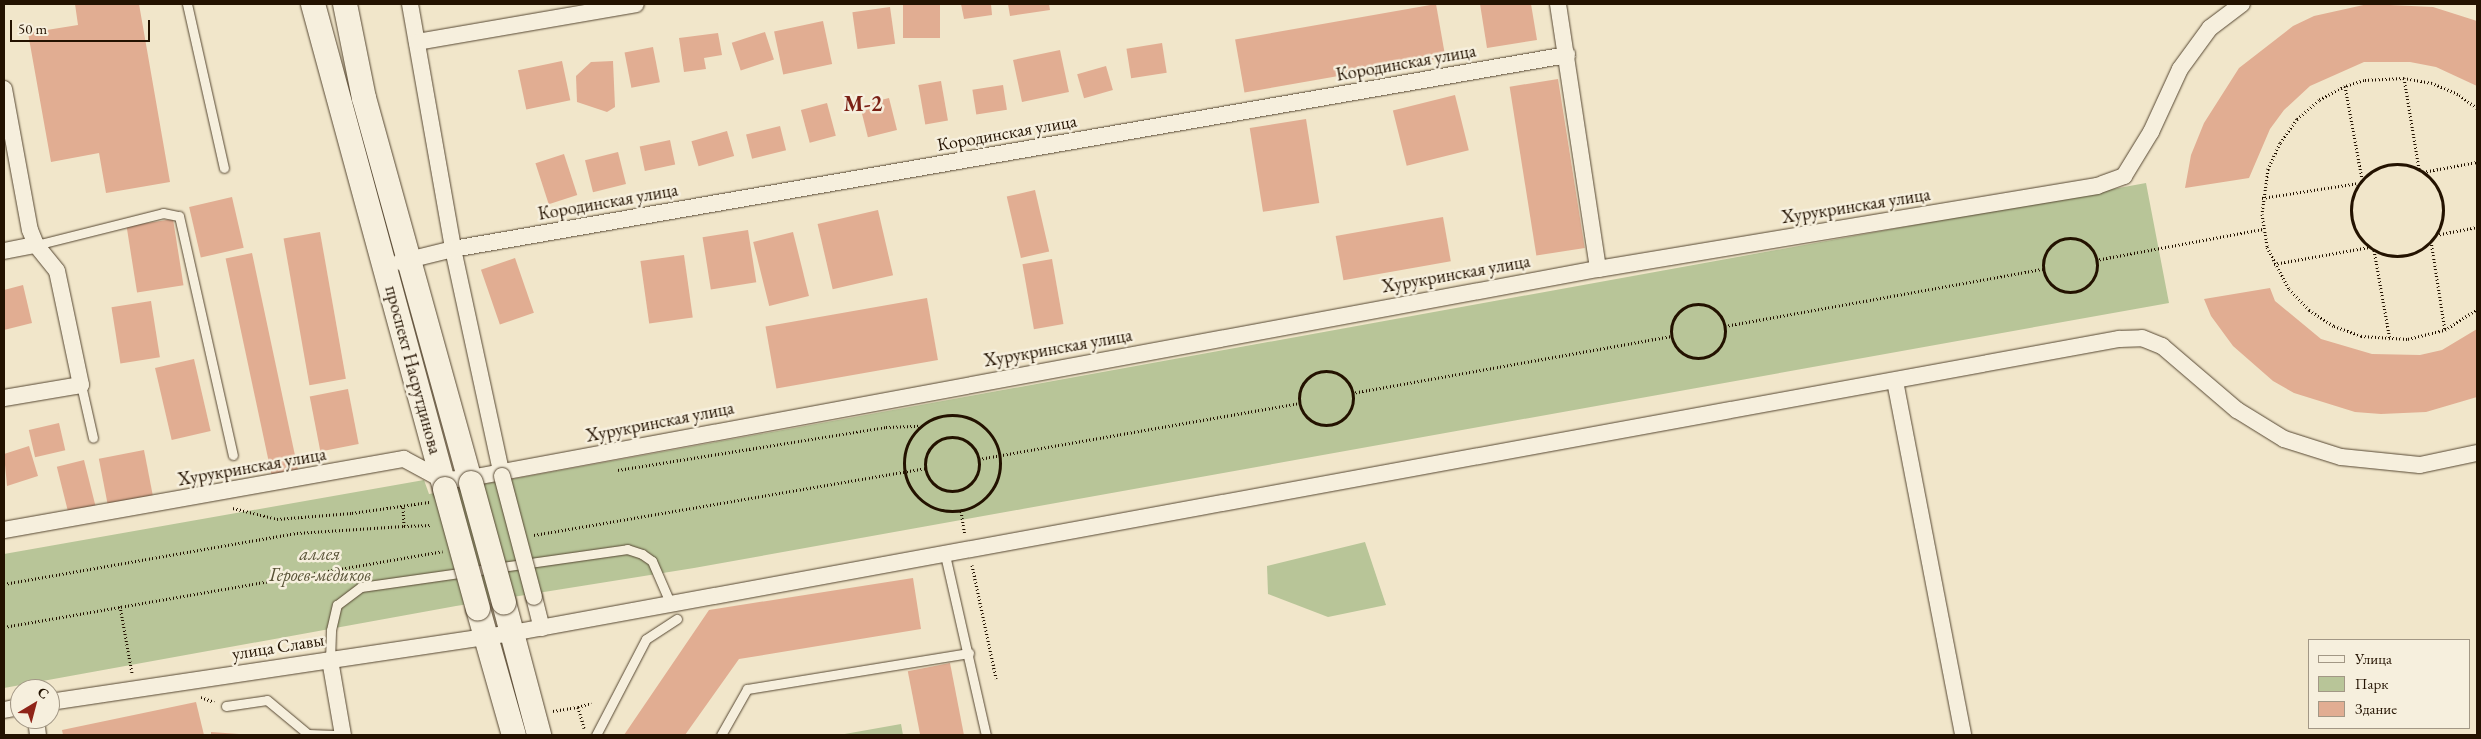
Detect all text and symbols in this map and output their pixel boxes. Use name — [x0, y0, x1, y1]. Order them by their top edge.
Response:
scale bar — [12, 10, 152, 42]
text: 50 m — [18, 19, 47, 38]
street label: Кородинская улица — [1334, 40, 1478, 86]
district label: М-2 — [844, 91, 882, 117]
street label: Кородинская улица — [935, 110, 1079, 156]
street label: Кородинская улица — [536, 179, 680, 225]
street label: Хурукринская улица — [1780, 184, 1932, 228]
street label: Хурукринская улица — [1380, 250, 1532, 298]
street label: проспект Насрутдинова — [380, 283, 446, 457]
street label: Хурукринская улица — [982, 324, 1134, 372]
street label: Хурукринская улица — [584, 397, 736, 447]
street label: Хурукринская улица — [176, 443, 328, 491]
park label: аллея Героев-медиков — [269, 544, 371, 586]
street label: улица Славы — [230, 629, 326, 665]
legend — [2308, 639, 2471, 729]
text: Улица — [2355, 649, 2392, 668]
text: Парк — [2355, 674, 2388, 693]
north arrow — [10, 679, 60, 729]
text: С — [34, 683, 53, 703]
text: Здание — [2355, 699, 2397, 718]

